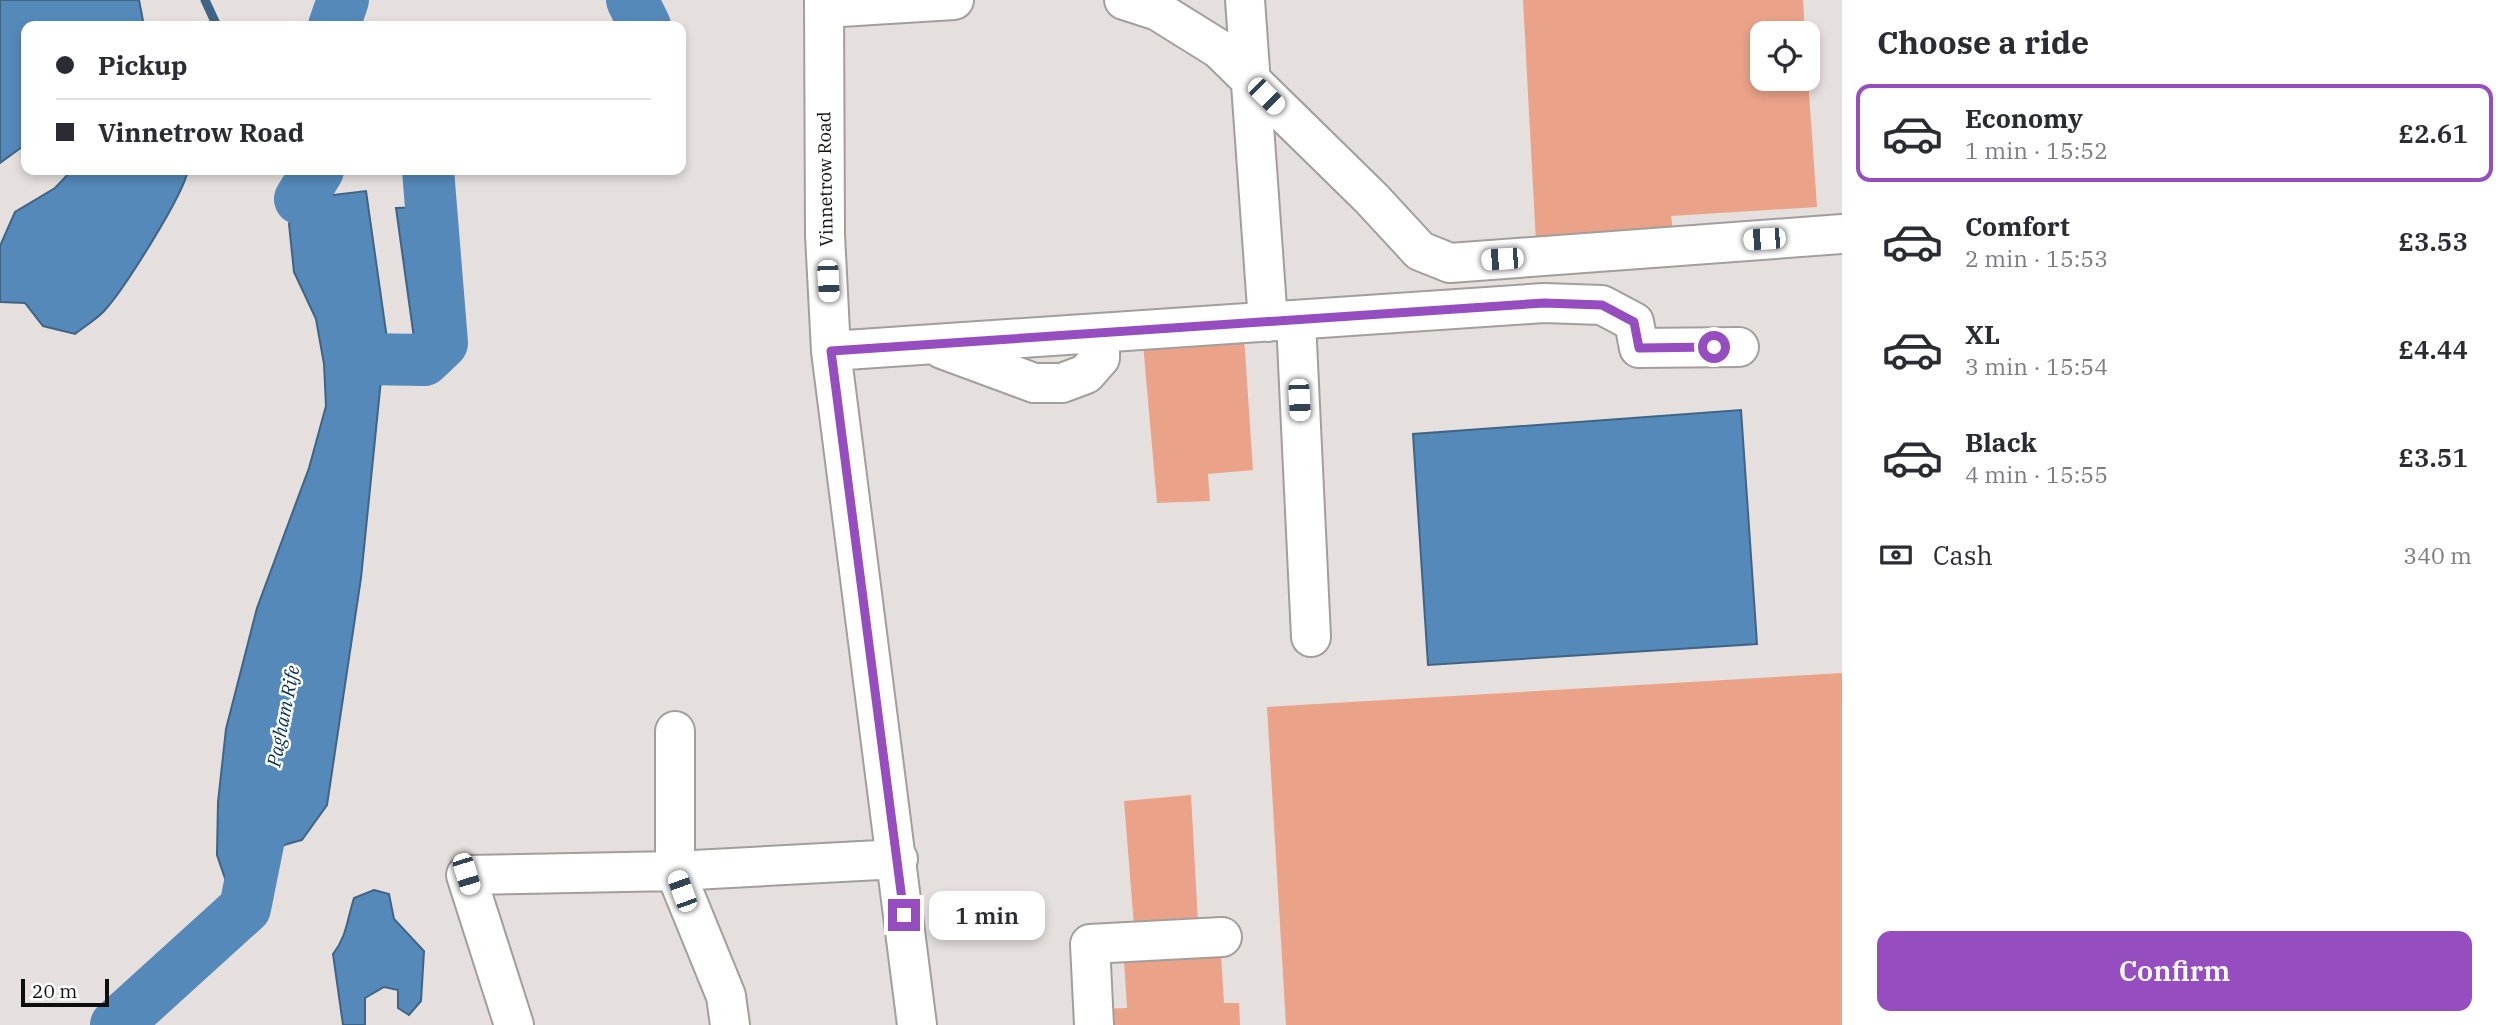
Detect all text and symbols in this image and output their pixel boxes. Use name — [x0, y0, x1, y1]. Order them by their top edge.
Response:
map controls — [1750, 21, 1820, 91]
button: locate — [1750, 21, 1820, 91]
text: Choose a ride — [1877, 21, 2089, 63]
text: Pickup — [98, 48, 188, 82]
car — [1244, 74, 1289, 118]
text: Economy — [1965, 101, 2083, 135]
icon: car — [1881, 102, 1944, 165]
street label: Vinnetrow Road — [812, 111, 838, 247]
text: Vinnetrow Road — [98, 115, 304, 149]
text: £2.61 — [2399, 116, 2468, 150]
text: 1 min · 15:52 — [1965, 135, 2108, 165]
text: Comfort — [1965, 209, 2070, 243]
icon: car — [1881, 210, 1944, 273]
text: £3.53 — [2399, 224, 2468, 258]
car — [1743, 227, 1786, 251]
text: 2 min · 15:53 — [1965, 243, 2108, 273]
car — [1481, 247, 1524, 271]
car — [817, 259, 840, 303]
text: XL — [1965, 317, 2000, 351]
icon: car — [1881, 318, 1944, 381]
route start — [1698, 331, 1730, 363]
text: £4.44 — [2399, 332, 2468, 366]
text: 3 min · 15:54 — [1965, 351, 2108, 381]
car — [1288, 378, 1311, 422]
text: Black — [1965, 425, 2037, 459]
icon: car — [1881, 426, 1944, 489]
text: £3.51 — [2399, 440, 2468, 474]
text: 4 min · 15:55 — [1965, 459, 2108, 489]
icon: cash — [1877, 536, 1915, 574]
text: Cash — [1933, 538, 1993, 572]
text: 340 m — [2403, 540, 2472, 570]
water label: Pagham Rife — [261, 663, 305, 770]
car — [450, 851, 483, 897]
car — [665, 868, 700, 914]
callout: 1 min — [928, 890, 1044, 940]
route end — [888, 899, 920, 931]
text: 1 min — [955, 900, 1019, 930]
button: Confirm — [1877, 931, 2472, 1011]
scale bar — [21, 976, 108, 1008]
text: 20 m — [32, 979, 77, 1003]

